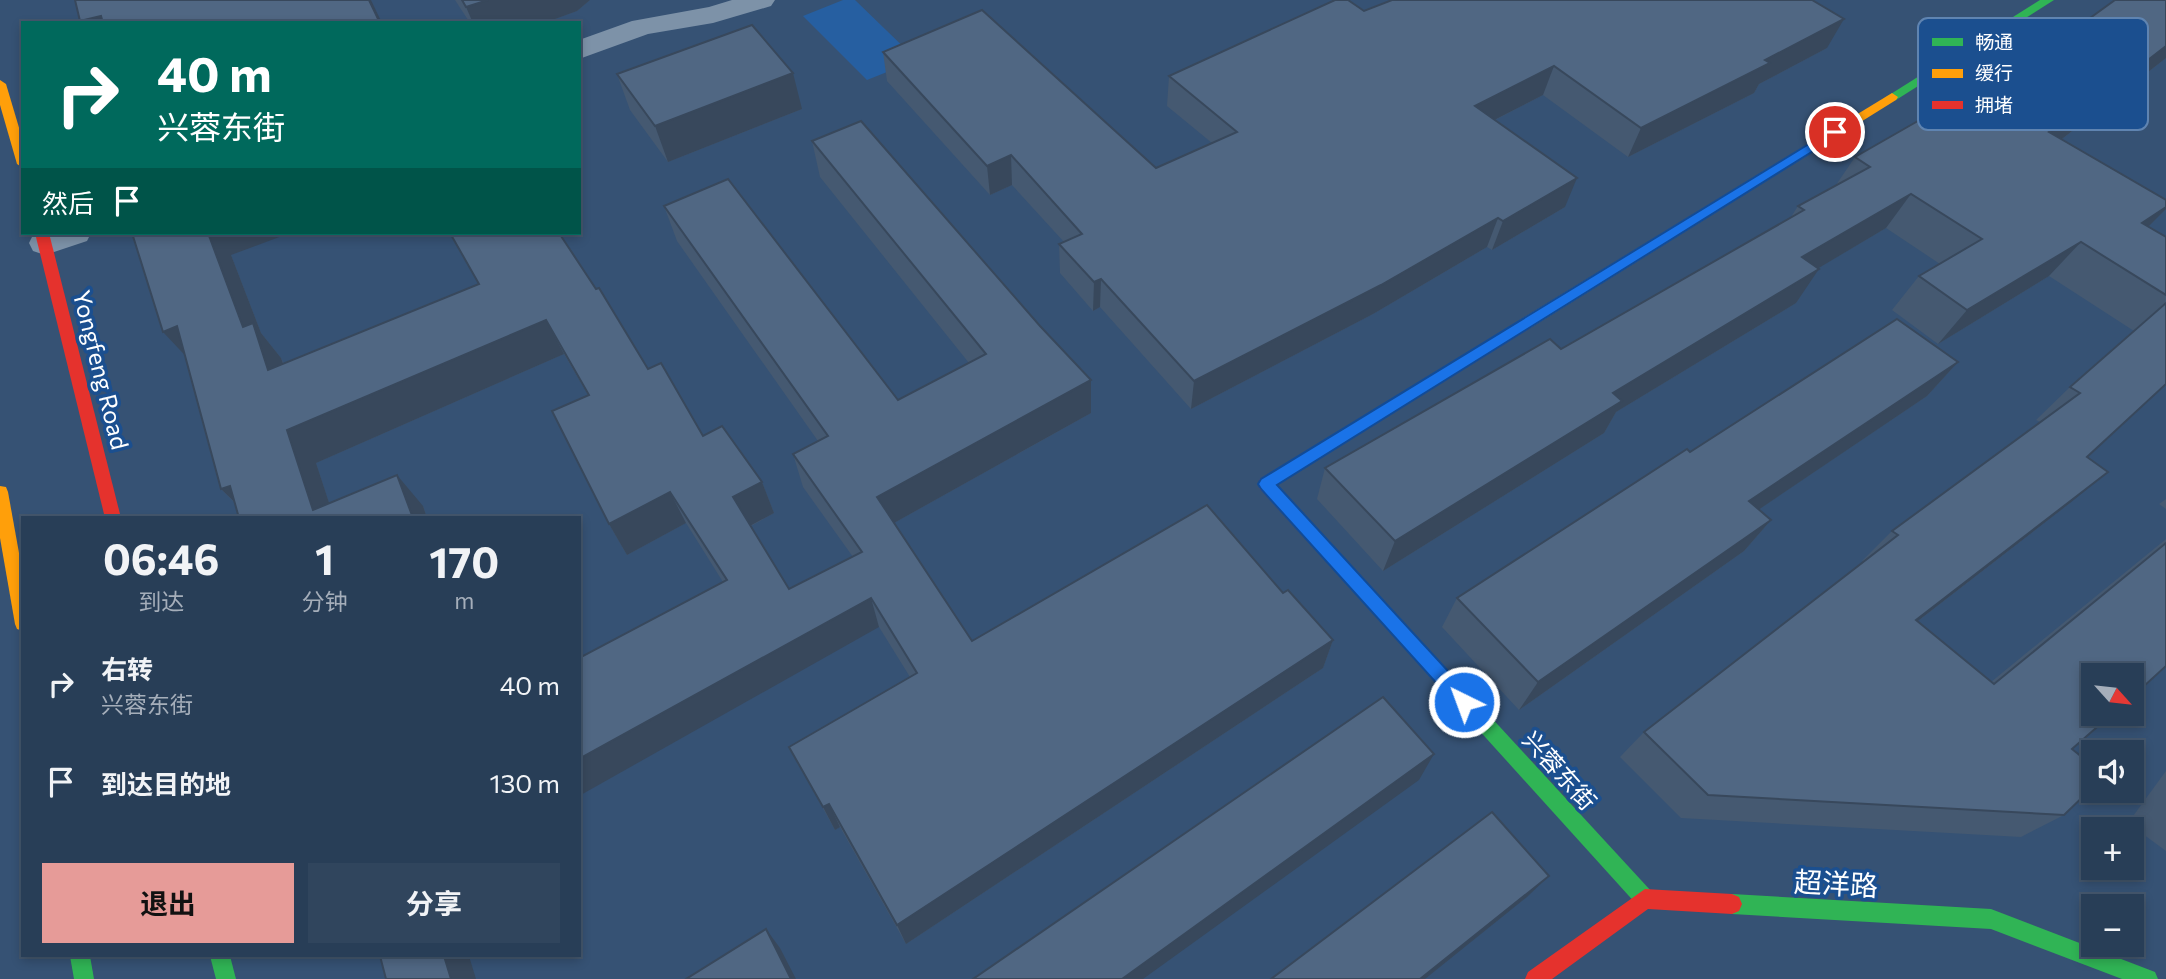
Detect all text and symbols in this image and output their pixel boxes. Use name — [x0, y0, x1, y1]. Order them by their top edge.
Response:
legend — [1918, 18, 2148, 130]
text: 畅通 — [1975, 30, 2013, 53]
text: 40 m — [157, 42, 272, 102]
icon: right — [42, 49, 133, 140]
text: 缓行 — [1975, 61, 2013, 84]
text: 拥堵 — [1975, 93, 2013, 116]
pin — [1805, 102, 1865, 162]
text: 兴蓉东街 — [157, 106, 285, 146]
icon: arrive — [1816, 113, 1854, 151]
icon: arrive — [108, 182, 146, 220]
text: 然后 — [42, 187, 94, 218]
street label: Yongfeng Road — [68, 287, 135, 452]
text: 06:46 — [103, 532, 220, 584]
text: 1 — [315, 532, 334, 584]
text: 170 — [429, 535, 499, 587]
text: m — [454, 586, 474, 614]
text: 到达 — [138, 587, 184, 615]
text: 分钟 — [301, 587, 347, 615]
text: 右转 — [101, 653, 153, 684]
north arrow — [2081, 663, 2144, 726]
map controls — [2081, 663, 2144, 957]
icon: right — [42, 665, 80, 703]
position arrow — [1427, 665, 1501, 739]
text: 40 m — [500, 669, 560, 700]
text: 兴蓉东街 — [101, 690, 193, 718]
street label: 兴蓉东街 — [1517, 725, 1603, 815]
button: sound — [2081, 740, 2144, 803]
icon: arrive — [42, 763, 80, 801]
text: 130 m — [489, 767, 560, 798]
text: 到达目的地 — [101, 768, 231, 799]
button: + — [2081, 817, 2144, 880]
button: 退出 — [42, 863, 294, 943]
button: 分享 — [308, 863, 560, 943]
street label: 超洋路 — [1793, 864, 1879, 902]
button: − — [2081, 894, 2144, 957]

